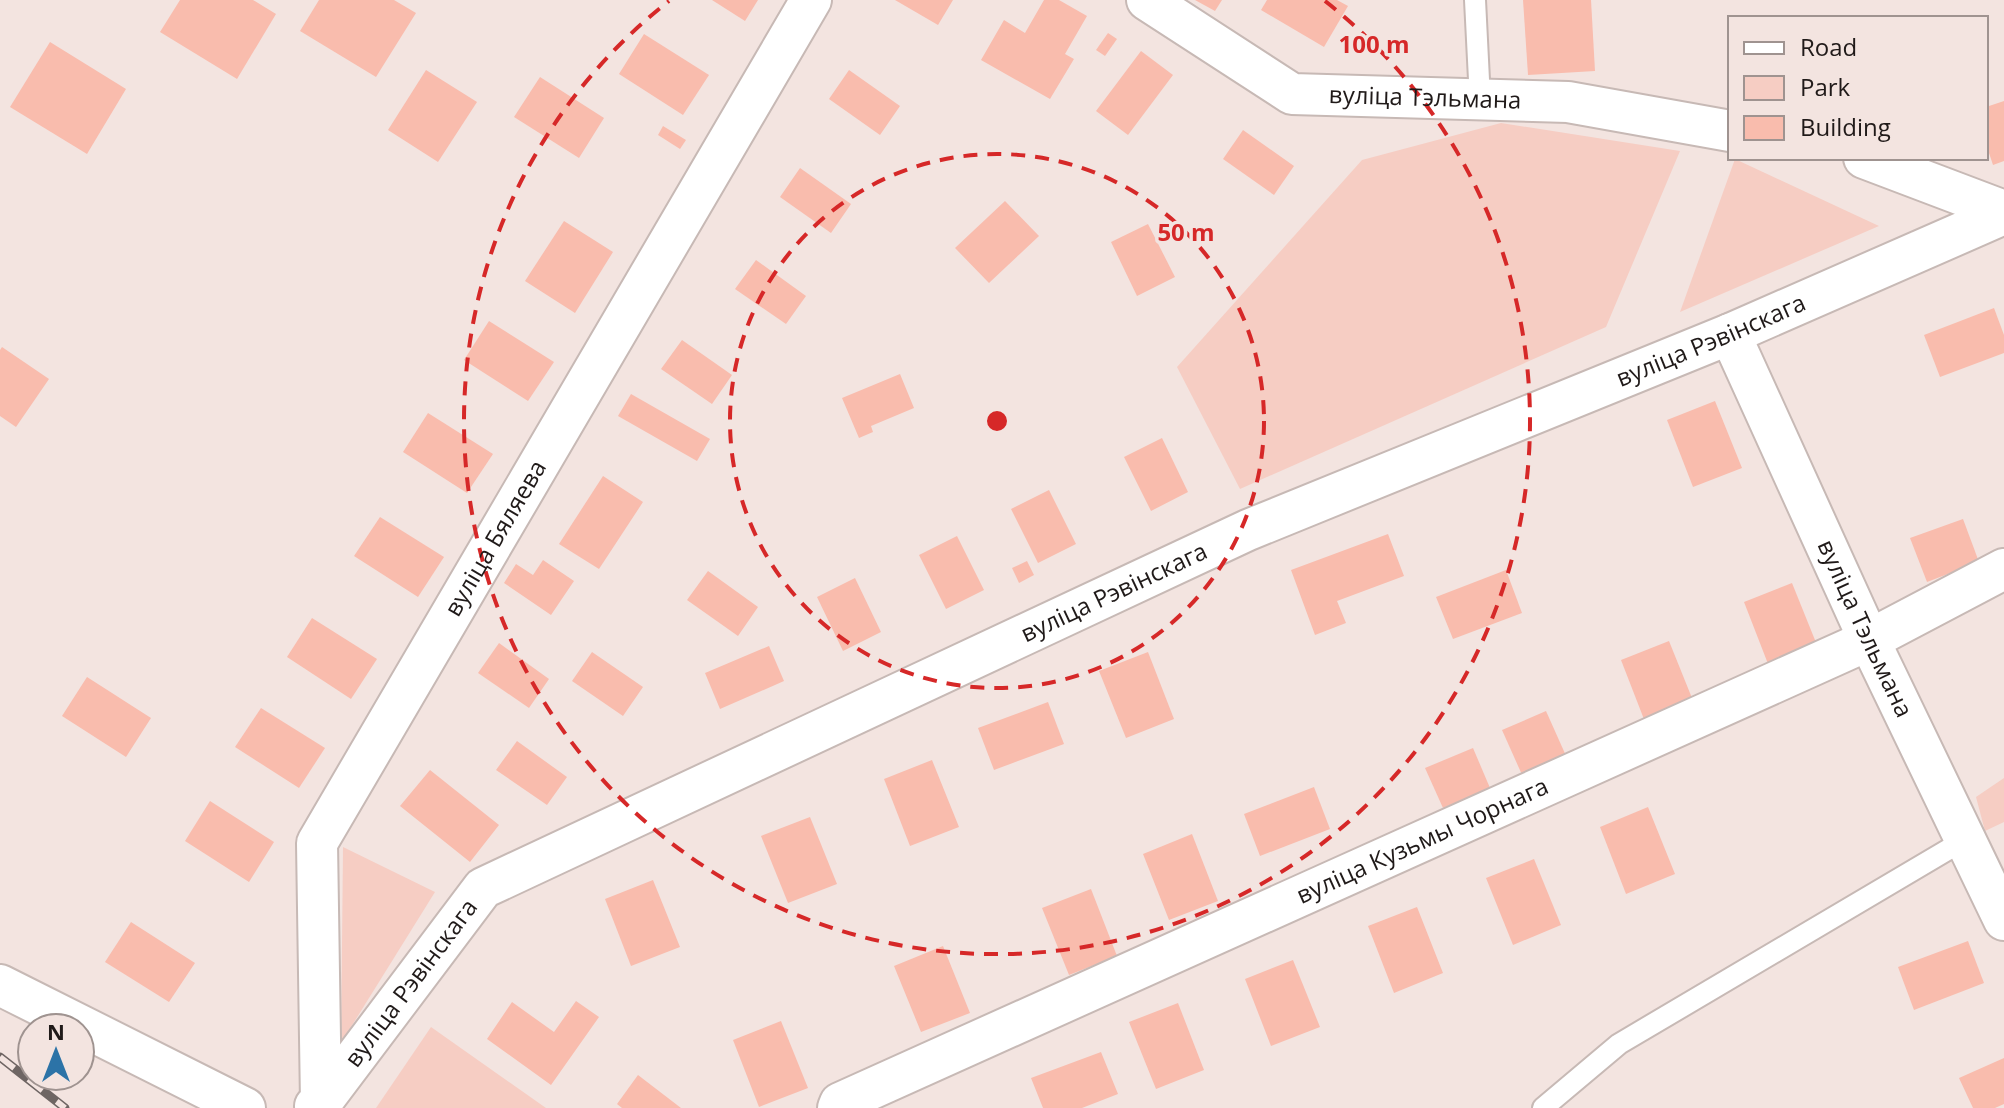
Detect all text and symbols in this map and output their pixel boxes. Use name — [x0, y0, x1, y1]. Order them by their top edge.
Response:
legend — [1728, 16, 1988, 160]
text: 100 m — [1339, 27, 1409, 60]
text: Road — [1800, 30, 1857, 63]
text: Park — [1800, 70, 1851, 103]
street label: вуліца Тэльмана — [1328, 77, 1522, 116]
text: Building — [1800, 110, 1891, 143]
text: 50 m — [1157, 215, 1215, 248]
street label: вуліца Рэвінскага — [1611, 285, 1810, 394]
centre of rings — [983, 407, 1011, 435]
street label: вуліца Бяляева — [436, 453, 553, 622]
street label: вуліца Рэвінскага — [1015, 533, 1212, 649]
street label: вуліца Тэльмана — [1811, 534, 1922, 722]
street label: вуліца Кузьмы Чорнага — [1291, 769, 1553, 911]
street label: вуліца Рэвінскага — [336, 892, 484, 1073]
north arrow — [16, 1012, 96, 1092]
text: N — [47, 1016, 65, 1046]

